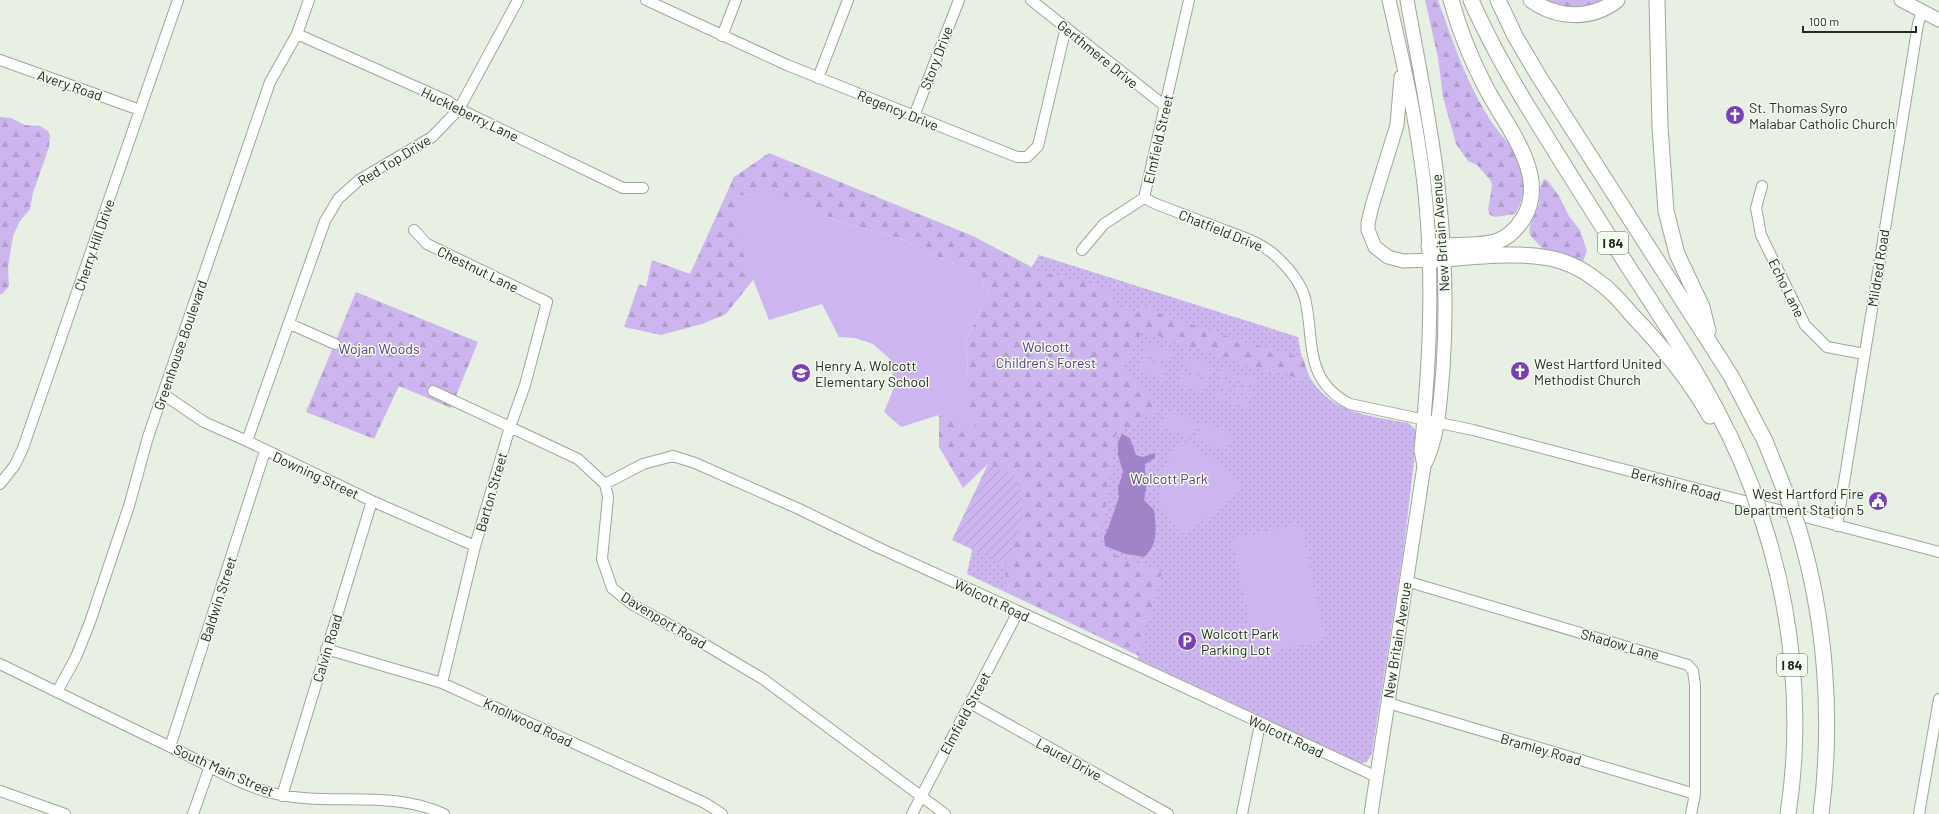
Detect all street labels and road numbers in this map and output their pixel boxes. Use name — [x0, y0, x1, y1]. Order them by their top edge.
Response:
street label: Gerthmere Drive — [1054, 16, 1142, 92]
street label: Story Drive — [916, 24, 956, 92]
street label: Avery Road — [35, 66, 105, 104]
street label: Huckleberry Lane — [418, 83, 522, 145]
street label: Regency Drive — [855, 86, 941, 134]
street label: Elmfield Street — [1139, 93, 1177, 185]
street label: Red Top Drive — [354, 131, 434, 189]
street label: New Britain Avenue — [1427, 174, 1453, 292]
street label: Cherry Hill Drive — [70, 197, 118, 293]
street label: Chatfield Drive — [1176, 205, 1266, 255]
street label: Mildred Road — [1863, 228, 1893, 308]
road number: I 84 — [1598, 232, 1628, 254]
street label: Chestnut Lane — [435, 242, 521, 296]
street label: Echo Lane — [1765, 256, 1809, 320]
street label: Greenhouse Boulevard — [150, 278, 210, 412]
street label: Downing Street — [270, 448, 362, 502]
street label: Barton Street — [471, 450, 511, 534]
street label: Berkshire Road — [1629, 464, 1723, 504]
street label: Baldwin Street — [196, 554, 240, 644]
street label: Wolcott Road — [952, 575, 1032, 625]
street label: New Britain Avenue — [1379, 581, 1415, 699]
street label: Davenport Road — [618, 588, 710, 652]
street label: Calvin Road — [309, 612, 345, 684]
street label: Shadow Lane — [1579, 625, 1661, 663]
road number: I 84 — [1777, 654, 1807, 676]
street label: Elmfield Street — [936, 669, 994, 757]
street label: Knollwood Road — [481, 694, 575, 750]
street label: Wolcott Road — [1246, 711, 1326, 761]
street label: Bramley Road — [1499, 729, 1583, 769]
street label: Laurel Drive — [1033, 734, 1105, 784]
street label: South Main Street — [171, 740, 277, 800]

